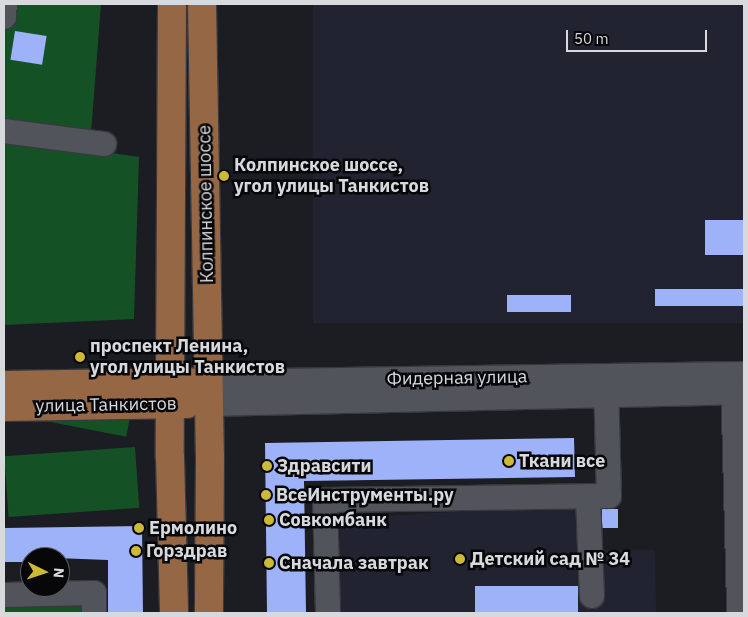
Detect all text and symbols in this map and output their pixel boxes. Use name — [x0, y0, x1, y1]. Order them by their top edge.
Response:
scale bar — [568, 20, 709, 52]
text: 50 m — [574, 29, 609, 48]
street label: Колпинское шоссе — [194, 125, 218, 283]
place label: Колпинское шоссе, угол улицы Танкистов — [234, 155, 429, 198]
marker: Колпинское шоссе, угол улицы Танкистов — [218, 170, 230, 182]
place label: проспект Ленина, угол улицы Танкистов — [90, 336, 285, 378]
marker: проспект Ленина, угол улицы Танкистов — [74, 351, 86, 363]
street label: Фидерная улица — [386, 366, 528, 390]
street label: улица Танкистов — [35, 393, 177, 417]
place label: Ткани все — [519, 450, 605, 472]
place label: Здравсити — [277, 455, 371, 477]
marker: Ткани все — [503, 455, 515, 467]
marker: Здравсити — [261, 460, 273, 472]
place label: ВсеИнструменты.ру — [276, 484, 454, 506]
marker: ВсеИнструменты.ру — [260, 489, 272, 501]
place label: Совкомбанк — [279, 509, 387, 531]
marker: Совкомбанк — [263, 514, 275, 526]
place label: Ермолино — [149, 517, 237, 539]
marker: Ермолино — [133, 522, 145, 534]
place label: Горздрав — [146, 540, 227, 562]
marker: Горздрав — [130, 545, 142, 557]
north arrow — [20, 547, 70, 597]
place label: Детский сад № 34 — [470, 548, 630, 570]
place label: Сначала завтрак — [279, 552, 429, 574]
marker: Детский сад № 34 — [454, 553, 466, 565]
marker: Сначала завтрак — [263, 557, 275, 569]
text: N — [50, 567, 68, 579]

